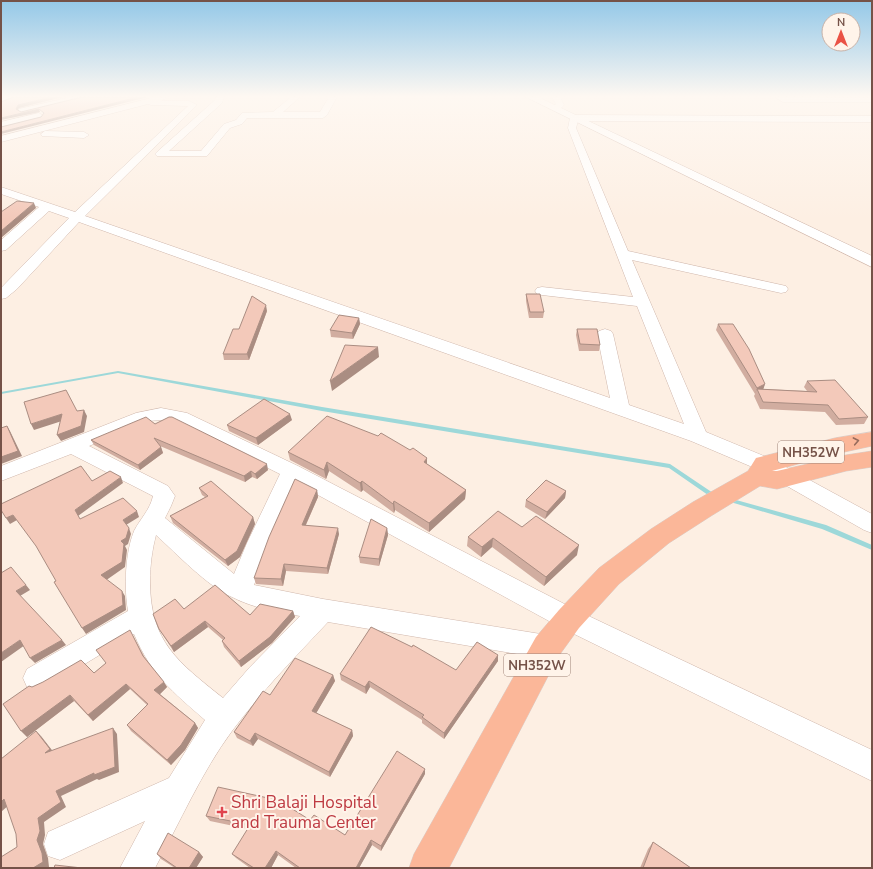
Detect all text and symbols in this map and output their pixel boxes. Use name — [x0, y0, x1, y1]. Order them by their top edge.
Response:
north arrow — [821, 12, 861, 52]
text: N — [837, 15, 845, 30]
one-way arrow — [853, 438, 859, 446]
road number: NH352W — [778, 441, 844, 463]
road number: NH352W — [504, 654, 570, 676]
place label: Shri Balaji Hospital and Trauma Center — [231, 791, 377, 834]
marker: Shri Balaji Hospital and Trauma Center — [216, 806, 228, 818]

